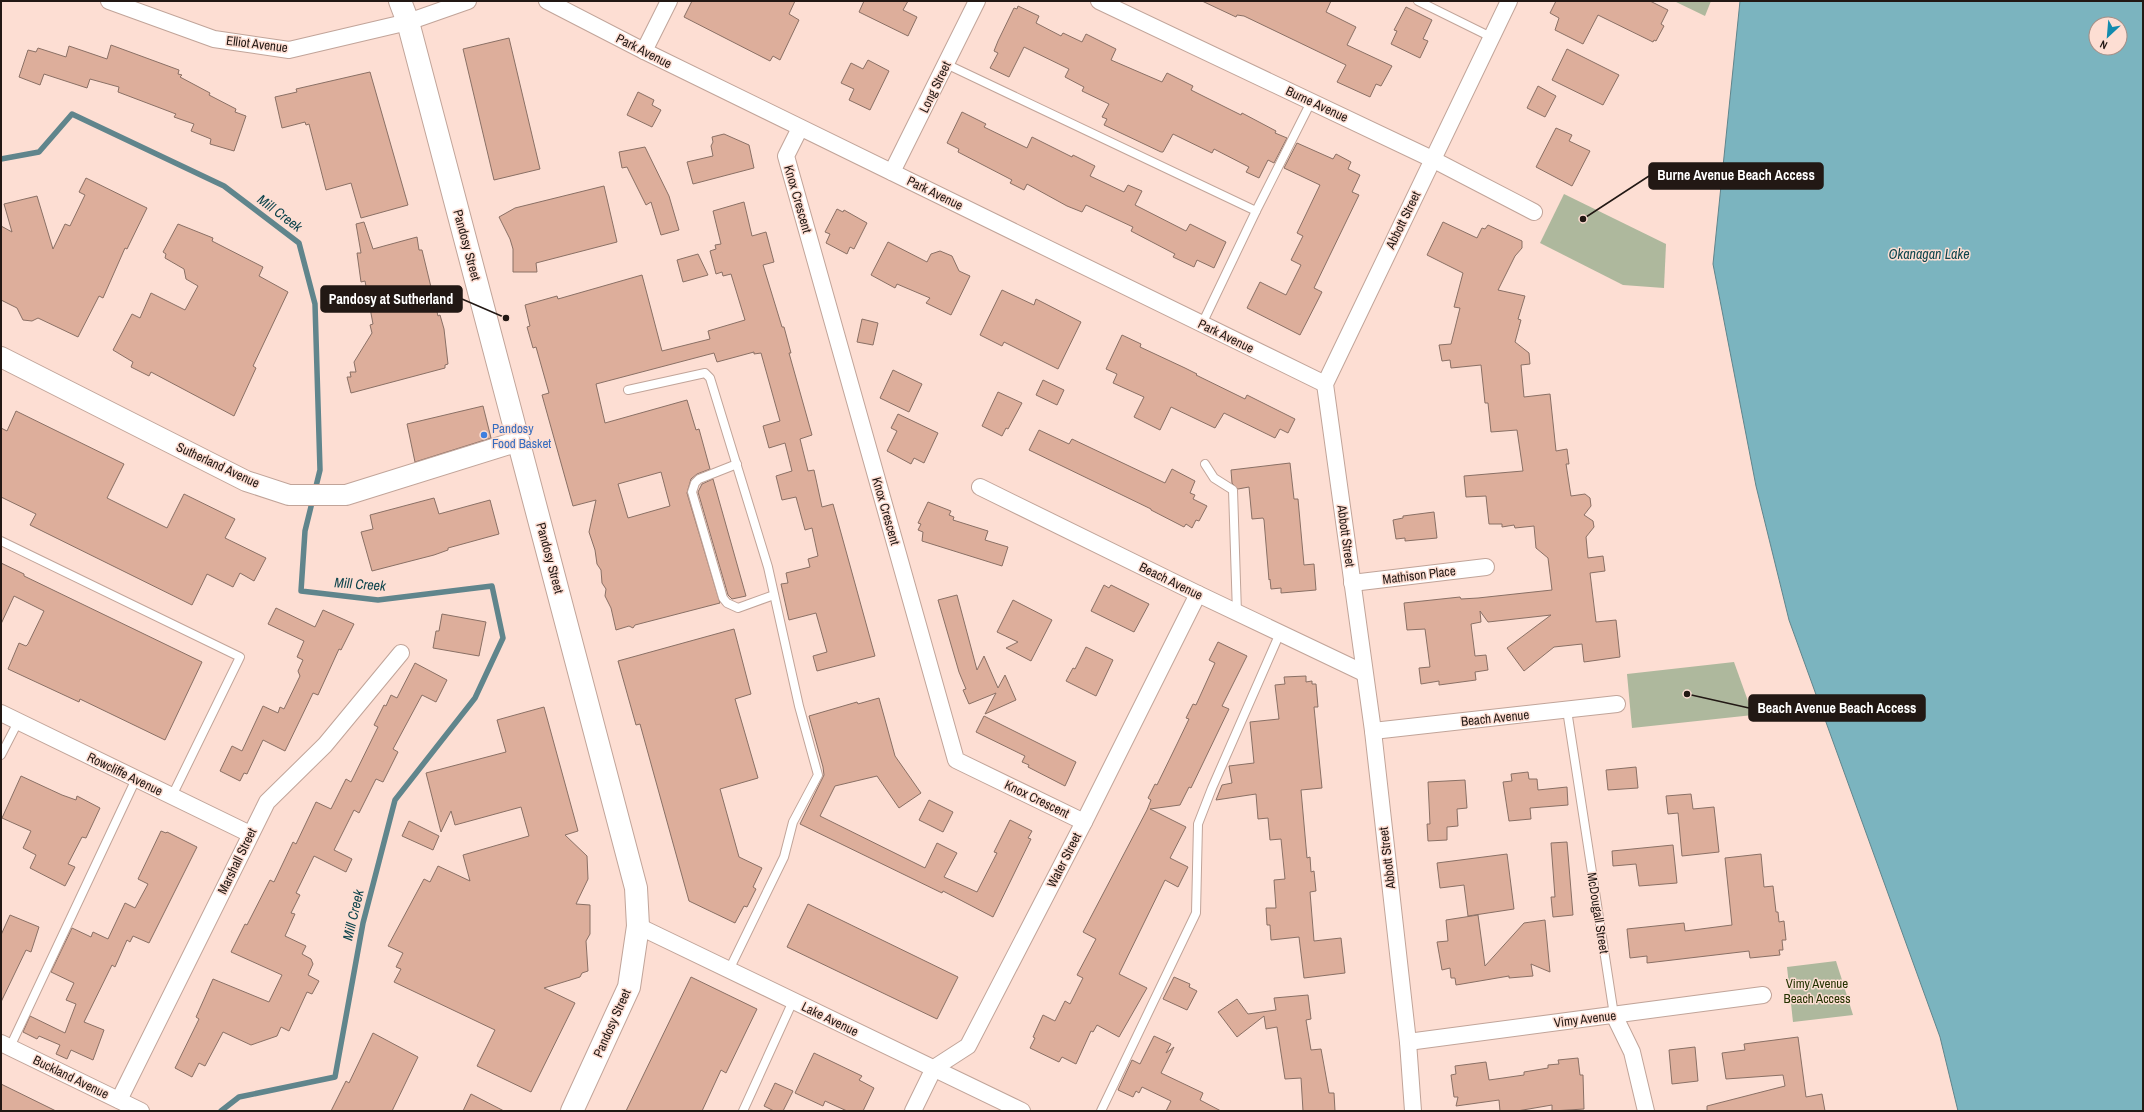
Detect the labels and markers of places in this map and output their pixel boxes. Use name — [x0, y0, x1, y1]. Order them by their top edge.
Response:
callout: Burne Avenue Beach Access — [1649, 163, 1823, 189]
callout: Pandosy at Sutherland — [321, 286, 462, 312]
place label: Pandosy Food Basket — [492, 420, 551, 452]
marker: Pandosy Food Basket — [479, 430, 489, 440]
callout: Beach Avenue Beach Access — [1749, 695, 1925, 721]

